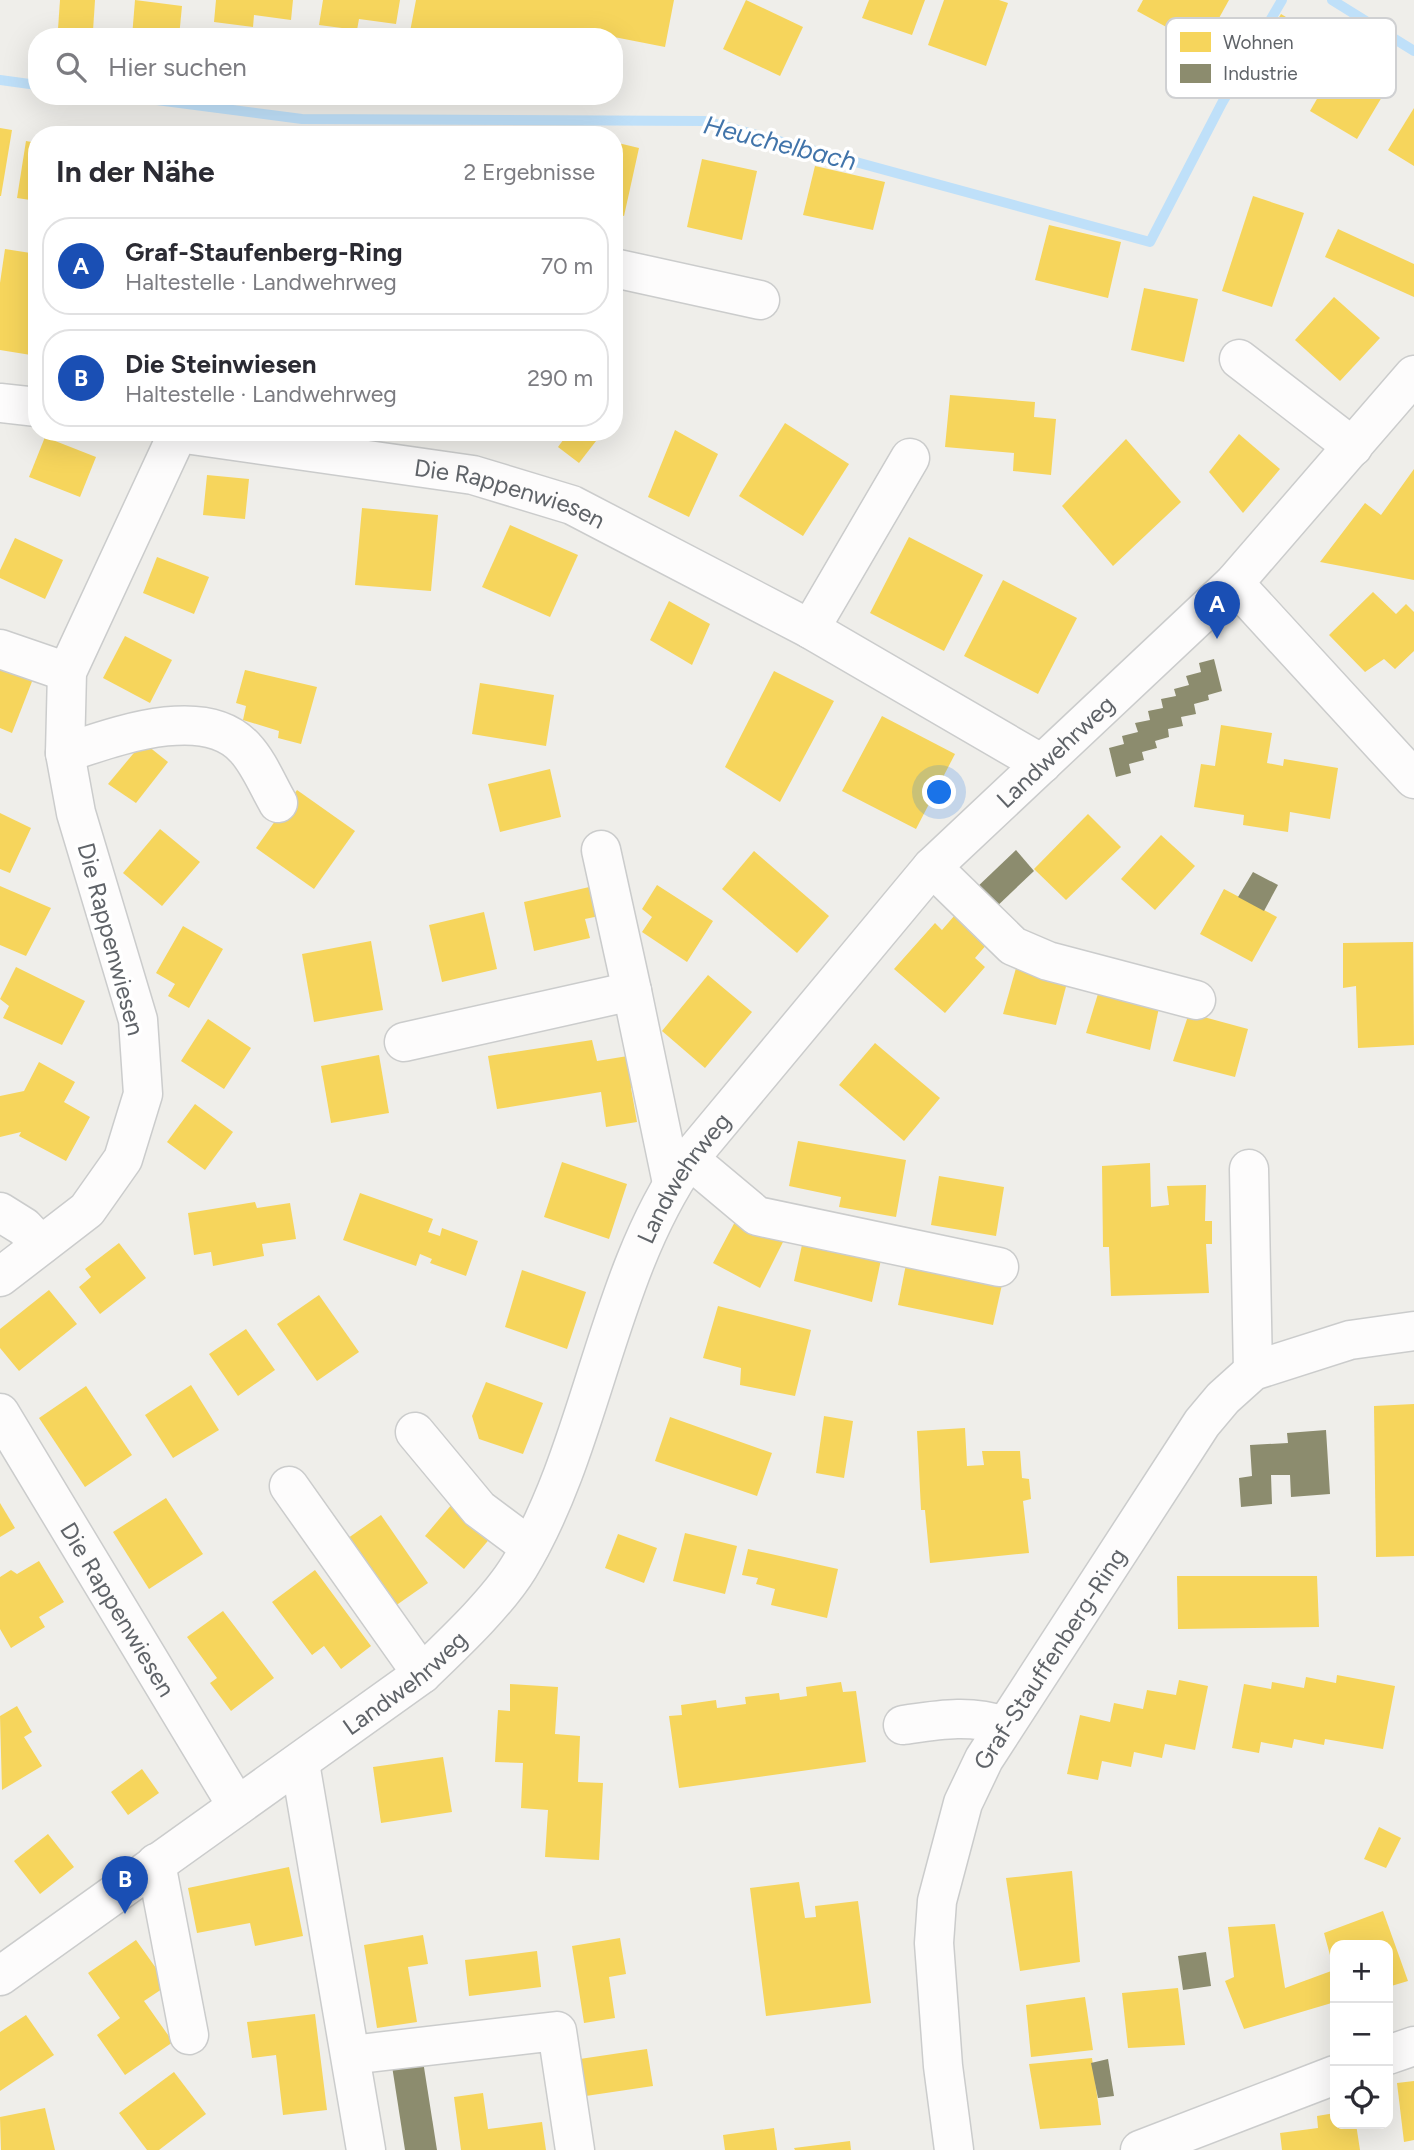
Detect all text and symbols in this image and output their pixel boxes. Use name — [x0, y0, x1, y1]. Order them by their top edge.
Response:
legend — [1166, 18, 1396, 98]
search box — [28, 28, 623, 105]
text: Wohnen — [1223, 31, 1294, 54]
icon: search — [52, 48, 90, 86]
text: Hier suchen — [108, 51, 247, 83]
text: Industrie — [1223, 62, 1298, 85]
water label: Heuchelbach — [700, 109, 860, 177]
text: In der Nähe — [56, 153, 215, 190]
text: 2 Ergebnisse — [463, 158, 595, 186]
text: Graf-Staufenberg-Ring — [125, 236, 403, 268]
text: A — [73, 252, 89, 280]
text: 70 m — [541, 252, 593, 280]
text: Haltestelle · Landwehrweg — [125, 268, 397, 296]
text: Die Steinwiesen — [125, 348, 316, 380]
text: B — [74, 364, 88, 392]
text: 290 m — [527, 364, 593, 392]
text: Haltestelle · Landwehrweg — [125, 380, 397, 408]
street label: Die Rappenwiesen — [412, 452, 610, 534]
pin: A — [1194, 581, 1240, 639]
street label: Landwehrweg — [990, 689, 1120, 814]
your location — [922, 775, 956, 809]
street label: Die Rappenwiesen — [71, 840, 151, 1038]
street label: Landwehrweg — [630, 1106, 736, 1248]
street label: Die Rappenwiesen — [55, 1517, 182, 1702]
street label: Graf-Stauffenberg-Ring — [967, 1542, 1132, 1774]
street label: Landwehrweg — [337, 1624, 473, 1741]
pin: B — [102, 1856, 148, 1914]
map controls — [1330, 1940, 1393, 2129]
button: + — [1330, 1940, 1393, 2003]
button: − — [1330, 2003, 1393, 2066]
button: locate — [1330, 2066, 1393, 2129]

